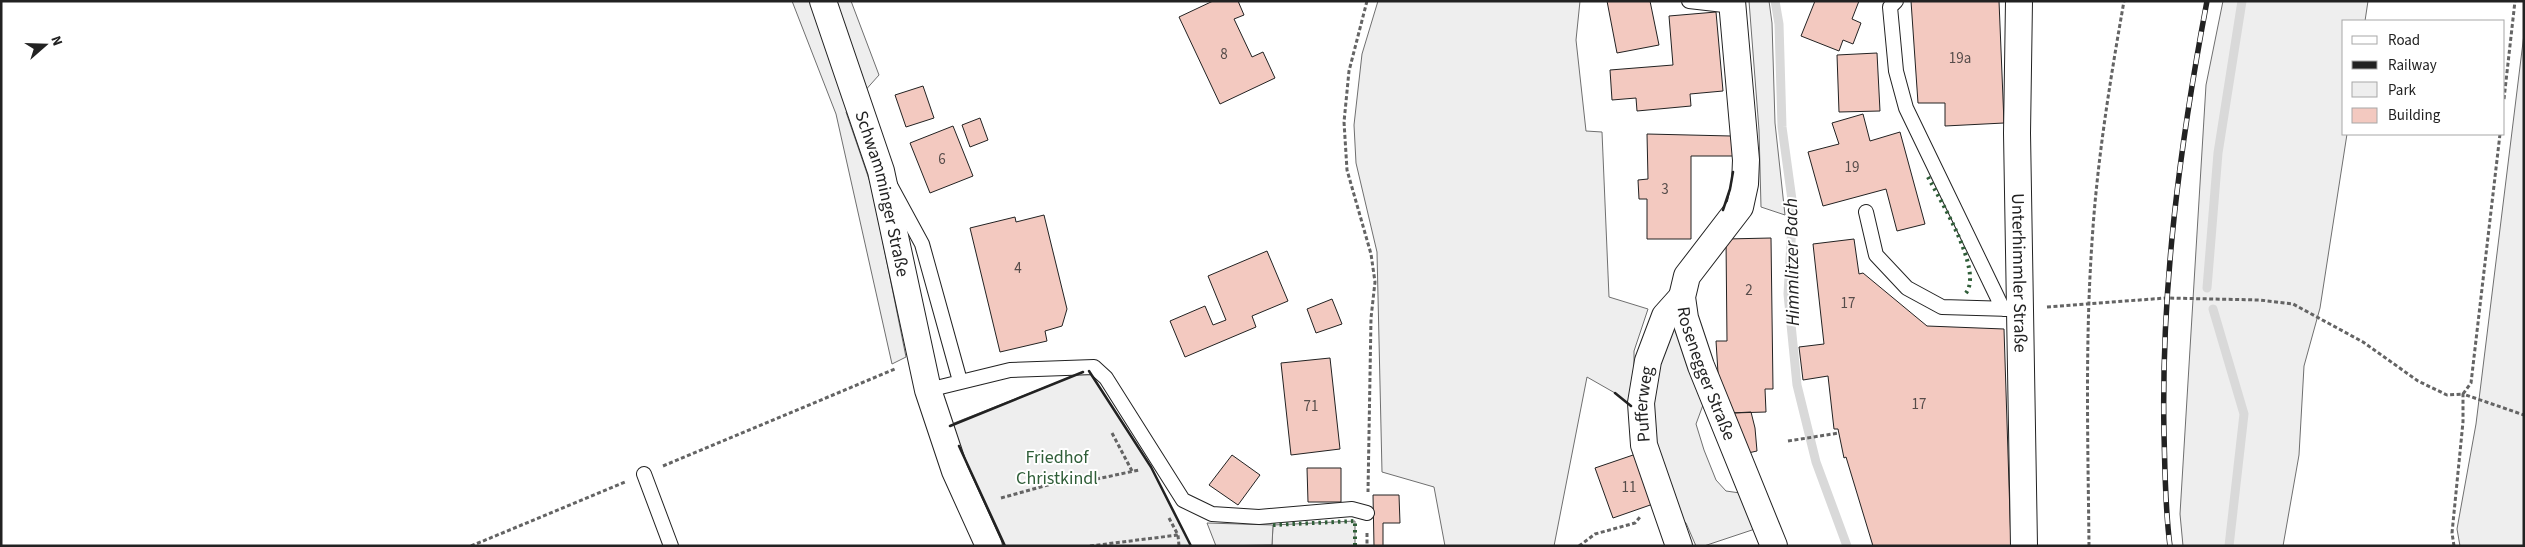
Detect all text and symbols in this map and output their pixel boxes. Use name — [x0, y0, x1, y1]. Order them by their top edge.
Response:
north arrow — [20, 20, 70, 70]
legend — [2342, 20, 2505, 135]
text: Road — [2388, 30, 2420, 51]
text: N — [45, 33, 67, 49]
house number: 8 — [1220, 44, 1228, 65]
house number: 19a — [1949, 48, 1971, 69]
text: Railway — [2388, 55, 2437, 76]
text: Park — [2388, 80, 2417, 101]
text: Building — [2388, 105, 2441, 126]
street label: Schwamminger Straße — [848, 107, 915, 279]
house number: 6 — [938, 149, 946, 170]
house number: 19 — [1845, 157, 1859, 178]
house number: 3 — [1661, 179, 1669, 200]
street label: Unterhimmler Straße — [2005, 193, 2033, 353]
water label: Himmlitzer Bach — [1778, 198, 1807, 326]
house number: 4 — [1014, 258, 1022, 279]
house number: 2 — [1745, 280, 1753, 301]
house number: 17 — [1841, 293, 1855, 314]
street label: Rosenegger Straße — [1671, 305, 1742, 444]
street label: Pufferweg — [1629, 364, 1660, 443]
house number: 17 — [1912, 394, 1926, 415]
house number: 71 — [1304, 396, 1318, 417]
park label: Friedhof Christkindl — [1016, 445, 1098, 491]
house number: 11 — [1622, 477, 1636, 498]

